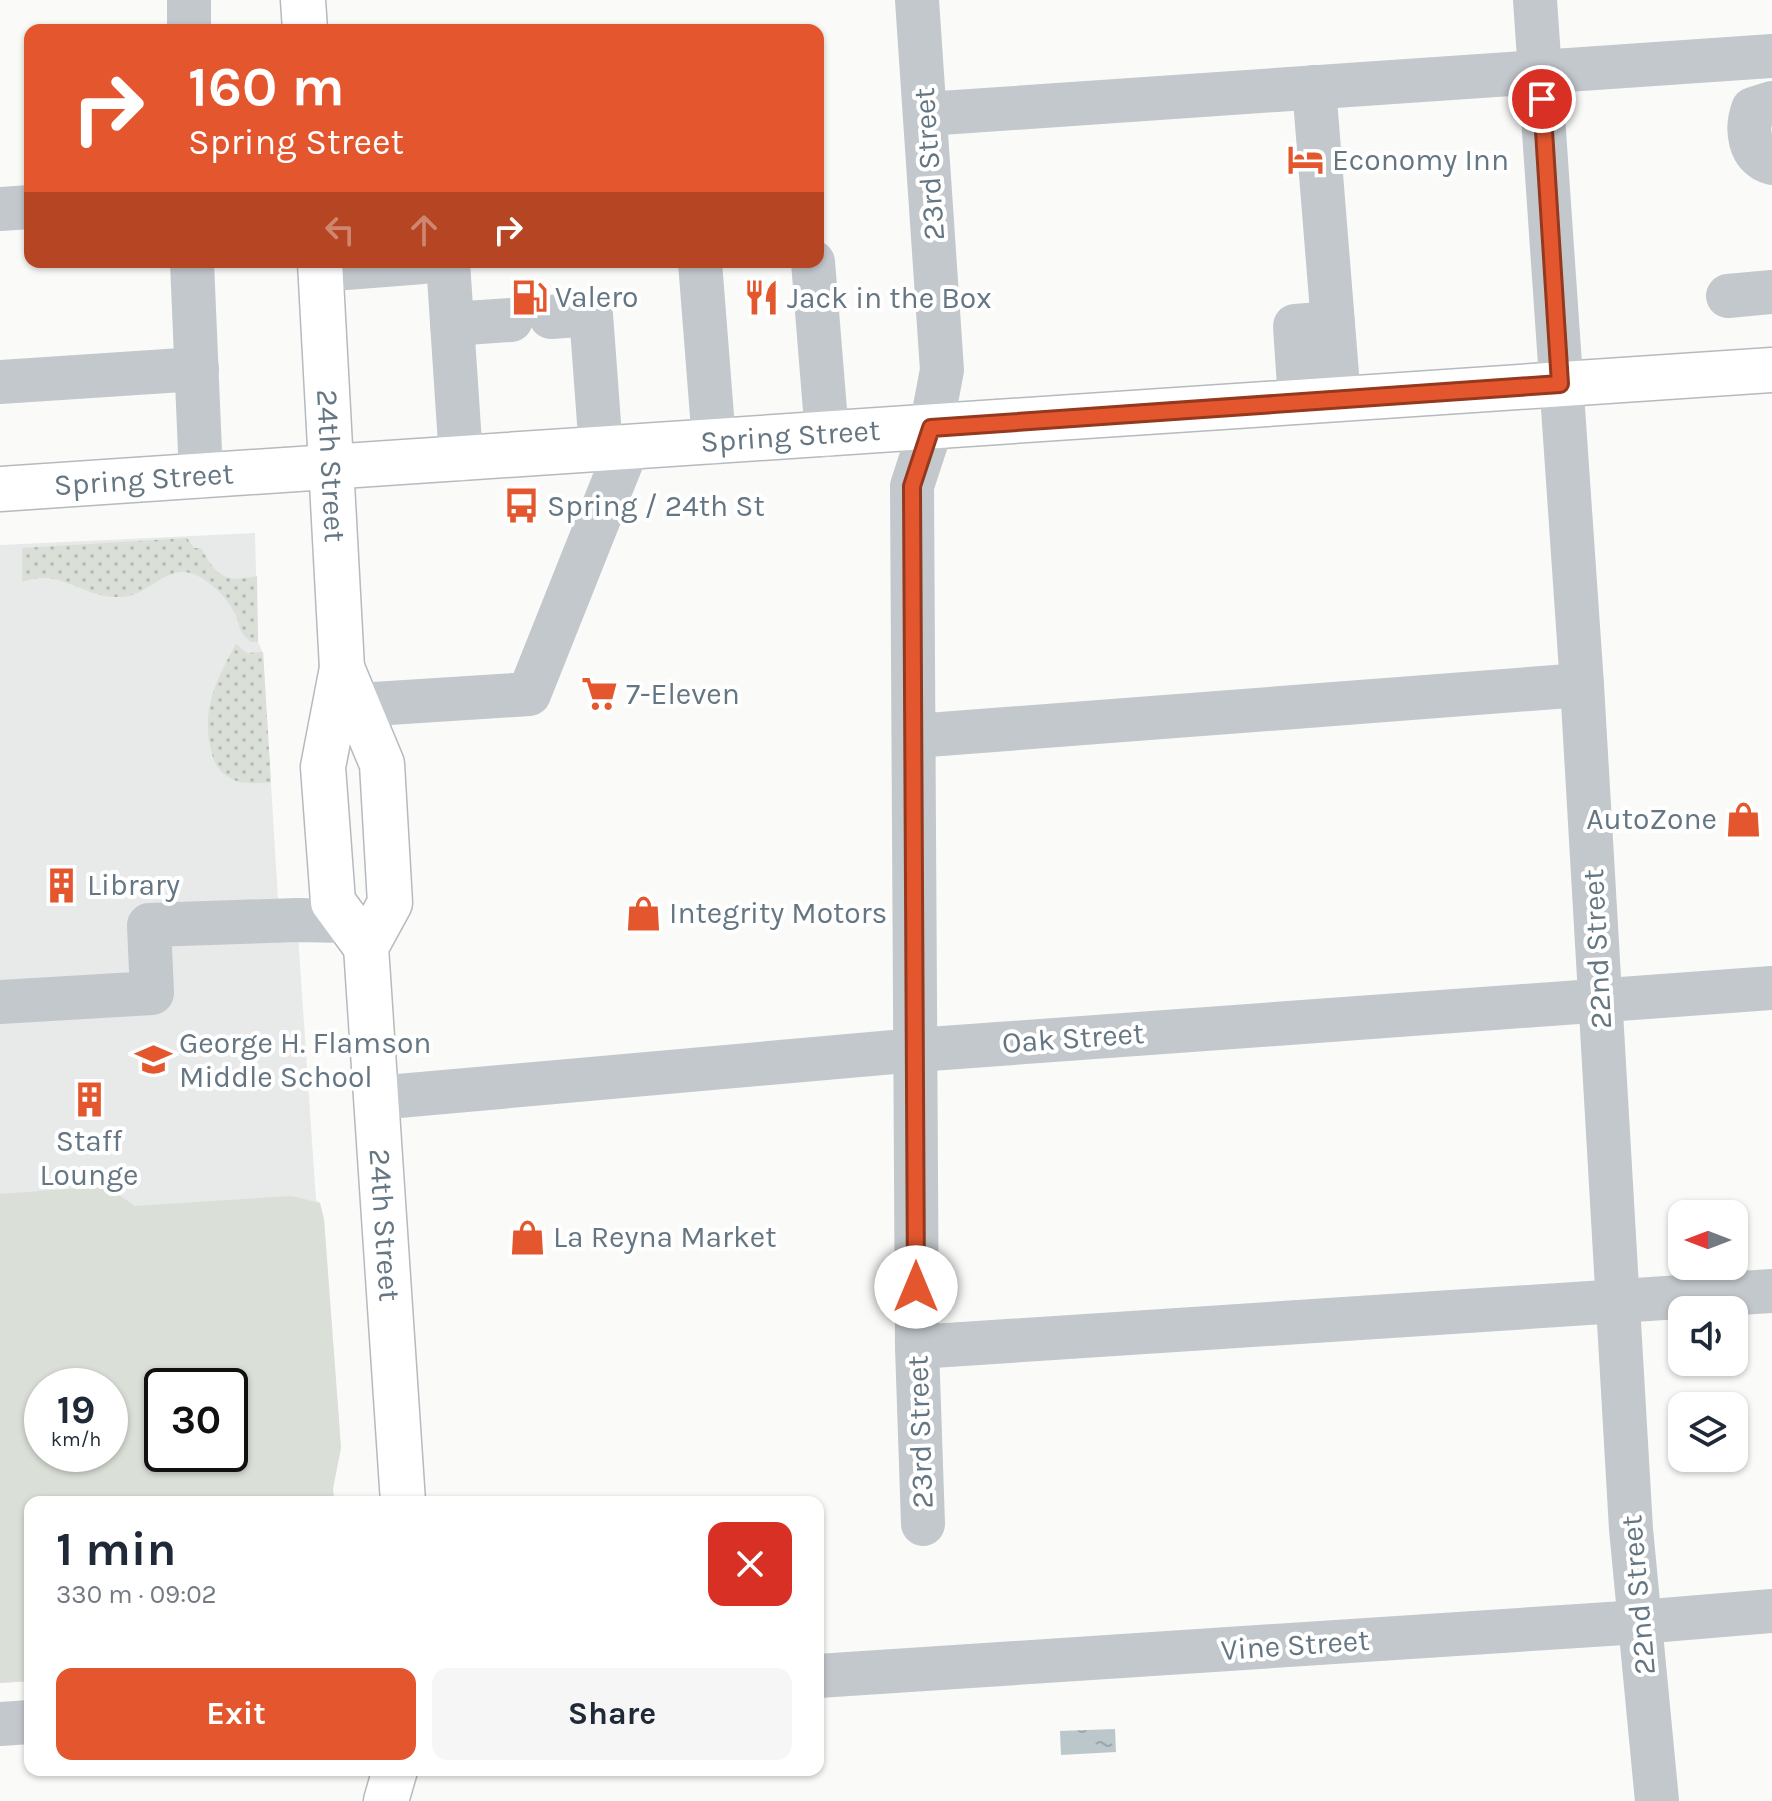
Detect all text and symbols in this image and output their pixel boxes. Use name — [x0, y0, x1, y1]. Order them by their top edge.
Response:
text: 160 m — [188, 54, 345, 119]
icon: right — [56, 56, 160, 160]
pin — [1508, 65, 1576, 133]
icon: arrive — [1520, 77, 1564, 121]
street label: 23rd Street — [906, 86, 952, 242]
text: Spring Street — [188, 121, 404, 163]
hotel icon: Economy Inn — [1287, 141, 1325, 179]
place label: Economy Inn — [1332, 142, 1509, 178]
icon: left — [318, 208, 362, 252]
icon: ahead — [402, 208, 446, 252]
icon: right — [486, 208, 530, 252]
fuel station icon: Valero — [510, 278, 548, 316]
place label: Valero — [555, 279, 638, 315]
restaurant icon: Jack in the Box — [742, 279, 780, 317]
place label: Jack in the Box — [787, 280, 992, 316]
street label: 24th Street — [309, 388, 353, 543]
street label: Spring Street — [699, 412, 881, 460]
street label: Spring Street — [53, 455, 235, 503]
bus stop icon: Spring / 24th St — [502, 487, 540, 525]
place label: Spring / 24th St — [547, 488, 765, 524]
supermarket icon: 7-Eleven — [581, 675, 619, 713]
place label: 7-Eleven — [626, 676, 740, 712]
shop icon: AutoZone — [1724, 800, 1762, 838]
place label: AutoZone — [1586, 801, 1717, 837]
building icon: Library — [42, 866, 80, 904]
place label: Library — [87, 867, 180, 903]
street label: 22nd Street — [1575, 868, 1619, 1030]
shop icon: Integrity Motors — [624, 894, 662, 932]
place label: Integrity Motors — [669, 895, 887, 931]
street label: Oak Street — [1001, 1015, 1145, 1061]
place label: George H. Flamson Middle School — [179, 1025, 431, 1095]
school or university icon: George H. Flamson Middle School — [134, 1041, 172, 1079]
building icon: Staff Lounge — [70, 1081, 108, 1119]
place label: Staff Lounge — [39, 1123, 139, 1193]
street label: 24th Street — [361, 1147, 408, 1303]
north arrow — [1668, 1200, 1748, 1280]
map controls — [1668, 1200, 1748, 1472]
shop icon: La Reyna Market — [508, 1218, 546, 1256]
place label: La Reyna Market — [553, 1219, 777, 1255]
position arrow — [874, 1245, 958, 1329]
button: sound — [1668, 1296, 1748, 1376]
street label: 23rd Street — [899, 1355, 941, 1509]
speed limit sign: 30 — [144, 1368, 248, 1472]
text: 19 — [57, 1386, 95, 1433]
button: layers — [1668, 1392, 1748, 1472]
text: km/h — [51, 1428, 101, 1451]
street label: 22nd Street — [1613, 1514, 1663, 1676]
text: 1 min — [56, 1521, 176, 1577]
button: close — [708, 1522, 792, 1606]
text: 330 m · 09:02 — [56, 1579, 217, 1610]
street label: Vine Street — [1220, 1622, 1370, 1668]
button: Exit — [56, 1668, 416, 1760]
button: Share — [432, 1668, 792, 1760]

